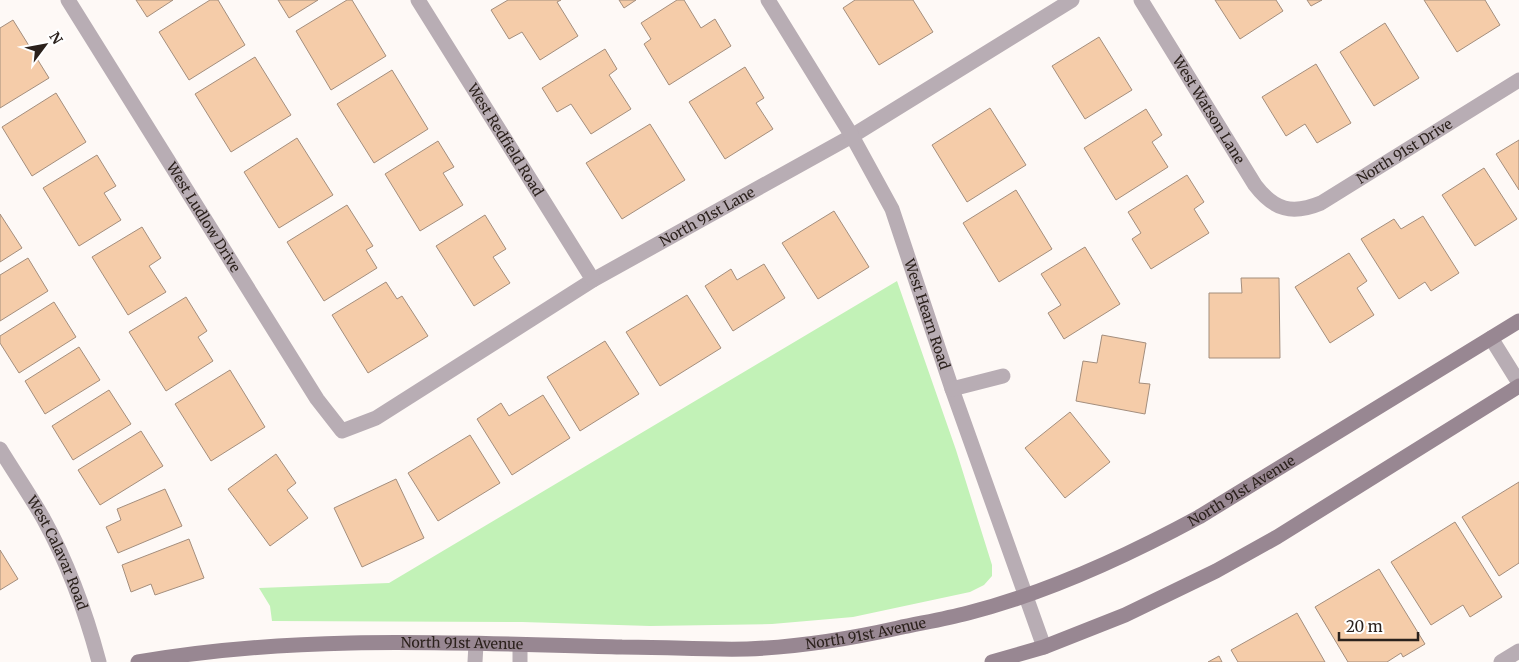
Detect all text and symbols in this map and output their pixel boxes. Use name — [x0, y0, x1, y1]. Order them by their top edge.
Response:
north arrow — [20, 20, 70, 70]
text: N — [45, 29, 67, 48]
street label: West Watson Lane — [1168, 52, 1249, 167]
street label: West Redfield Road — [463, 79, 548, 200]
street label: North 91st Drive — [1353, 115, 1456, 188]
street label: West Ludlow Drive — [162, 158, 245, 275]
street label: North 91st Lane — [656, 183, 758, 250]
street label: West Hearn Road — [900, 256, 954, 372]
street label: North 91st Avenue — [1185, 451, 1298, 530]
street label: West Calavar Road — [22, 492, 92, 613]
scale bar — [1339, 610, 1418, 642]
street label: North 91st Avenue — [804, 614, 927, 653]
text: 20 m — [1346, 617, 1383, 636]
street label: North 91st Avenue — [401, 633, 523, 653]

